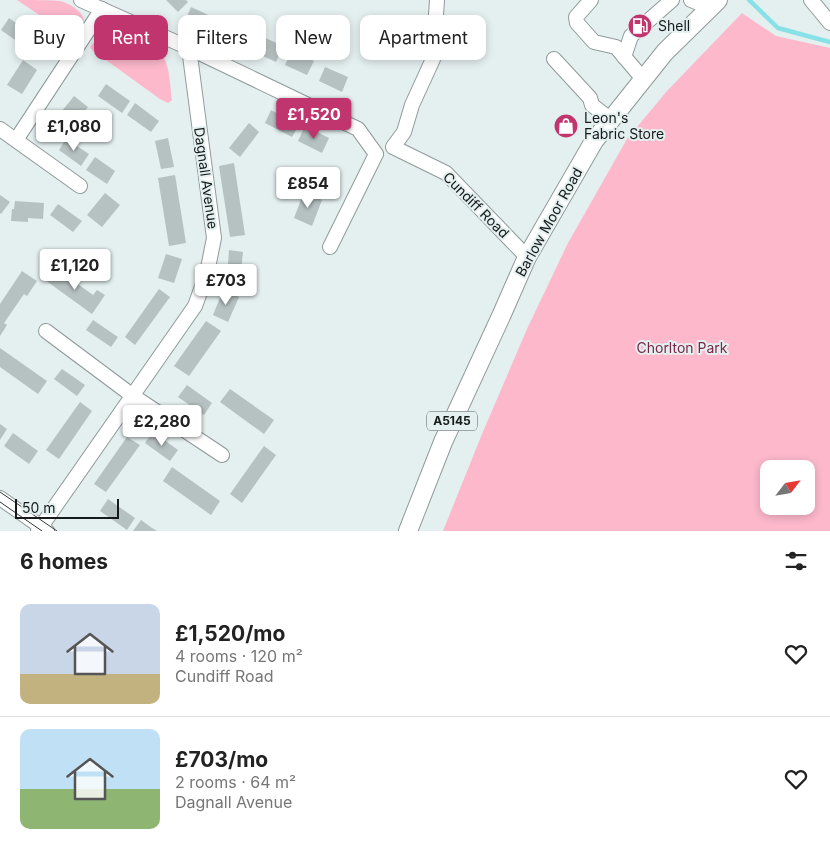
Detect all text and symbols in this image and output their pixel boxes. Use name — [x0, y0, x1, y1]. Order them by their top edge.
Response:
fuel station icon: Shell — [627, 13, 653, 39]
chip: Buy — [15, 15, 84, 60]
chip: Rent — [94, 15, 168, 60]
chip: Filters — [178, 15, 266, 60]
chip: New — [276, 15, 350, 60]
chip: Apartment — [360, 15, 486, 60]
place label: Shell — [658, 17, 690, 34]
pin: £1,520 — [273, 98, 355, 140]
text: £1,520 — [287, 104, 341, 124]
place label: Leon's Fabric Store — [584, 109, 664, 142]
pin: £1,080 — [33, 110, 115, 152]
shop icon: Leon's Fabric Store — [553, 113, 579, 139]
text: £1,080 — [47, 116, 101, 136]
street label: Dagnall Avenue — [191, 126, 222, 230]
street label: Barlow Moor Road — [512, 164, 586, 279]
pin: £854 — [278, 166, 338, 209]
street label: Cundiff Road — [440, 168, 513, 241]
text: £854 — [287, 173, 329, 193]
pin: £1,120 — [34, 248, 116, 291]
text: £1,120 — [51, 255, 99, 275]
pin: £703 — [196, 264, 256, 306]
text: £703 — [206, 270, 246, 290]
park label: Chorlton Park — [636, 339, 728, 356]
pin: £2,280 — [121, 404, 203, 447]
text: £2,280 — [134, 411, 190, 431]
road number: A5145 — [427, 412, 477, 431]
north arrow — [760, 460, 815, 515]
map controls — [760, 460, 815, 515]
scale bar — [15, 496, 119, 519]
text: 50 m — [22, 499, 56, 516]
icon: filters — [782, 547, 810, 575]
text: 6 homes — [20, 549, 108, 574]
text: £1,520/mo — [175, 621, 285, 646]
icon: home — [60, 624, 120, 684]
icon: heart — [782, 640, 810, 668]
text: 4 rooms · 120 m² — [175, 646, 303, 666]
text: Cundiff Road — [175, 666, 274, 686]
text: £703/mo — [175, 747, 268, 772]
icon: home — [60, 749, 120, 809]
icon: heart — [782, 765, 810, 793]
text: 2 rooms · 64 m² — [175, 772, 296, 792]
text: Dagnall Avenue — [175, 792, 292, 812]

